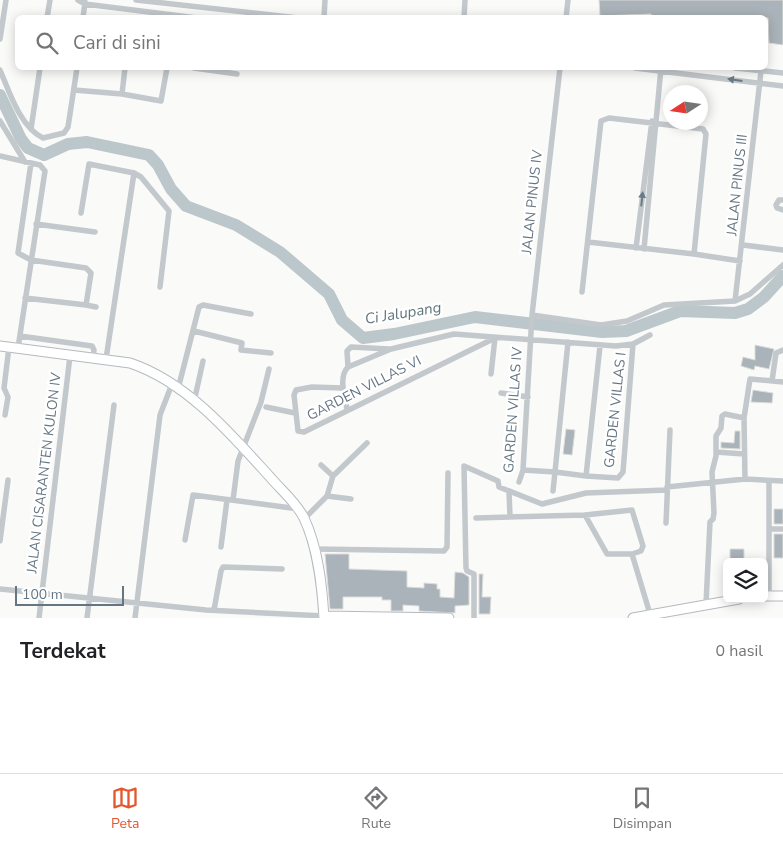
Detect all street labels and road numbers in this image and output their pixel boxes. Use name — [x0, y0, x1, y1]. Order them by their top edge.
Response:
street label: JALAN PINUS III — [722, 133, 752, 238]
street label: JALAN PINUS IV — [517, 149, 547, 256]
street label: GARDEN VILLAS IV — [499, 346, 527, 473]
street label: GARDEN VILLAS VI — [304, 351, 424, 425]
street label: GARDEN VILLAS I — [599, 351, 631, 469]
street label: JALAN CISARANTEN KULON IV — [22, 371, 66, 575]

